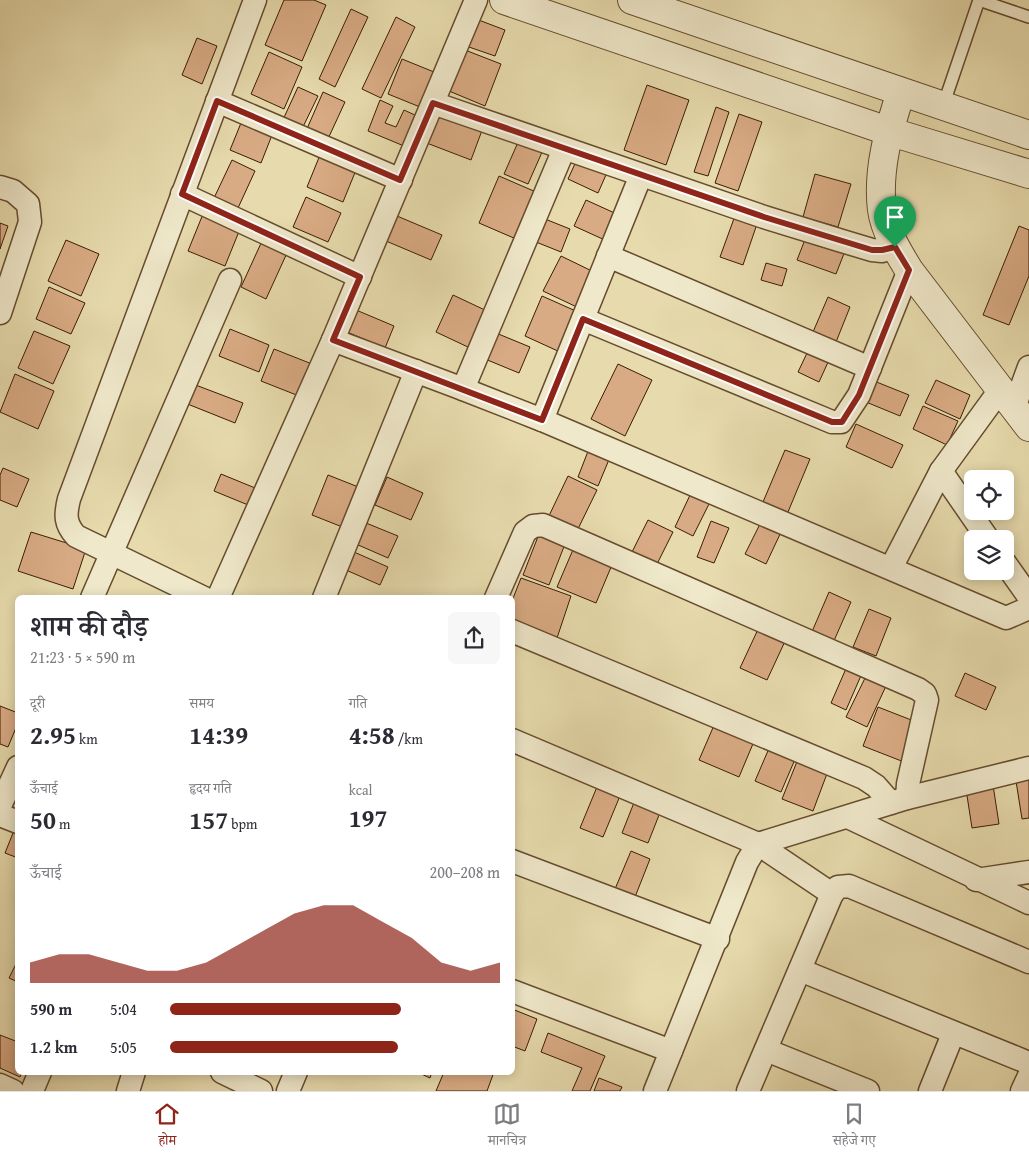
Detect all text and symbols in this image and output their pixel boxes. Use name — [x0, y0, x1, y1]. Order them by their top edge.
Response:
pin — [874, 196, 916, 247]
icon: arrive — [881, 203, 909, 231]
map controls — [964, 470, 1014, 580]
button: locate — [964, 470, 1014, 520]
button: layers — [964, 530, 1014, 580]
text: शाम की दौड़ — [30, 605, 148, 646]
button: share — [448, 612, 500, 664]
text: 21:23 · 5 × 590 m — [30, 645, 135, 669]
text: दूरी — [30, 693, 45, 713]
text: समय — [189, 693, 214, 713]
text: गति — [349, 693, 367, 713]
text: 2.95 — [30, 717, 76, 753]
text: 14:39 — [189, 717, 248, 753]
text: 4:58 — [349, 717, 395, 753]
text: km — [76, 729, 98, 749]
text: /km — [395, 729, 423, 749]
text: ऊँचाई — [30, 778, 58, 798]
text: हृदय गति — [189, 778, 232, 798]
text: kcal — [349, 780, 373, 800]
text: 197 — [349, 800, 388, 836]
text: 50 — [30, 802, 56, 838]
text: 157 — [189, 802, 228, 838]
text: m — [56, 814, 70, 834]
text: bpm — [228, 814, 258, 834]
text: ऊँचाई — [30, 860, 62, 884]
text: 200–208 m — [430, 860, 500, 884]
text: 590 m — [30, 997, 72, 1021]
text: 5:04 — [110, 997, 137, 1021]
text: 1.2 km — [30, 1035, 77, 1059]
text: 5:05 — [110, 1035, 137, 1059]
tab: होम — [153, 1100, 181, 1154]
tab: मानचित्र — [488, 1100, 526, 1154]
tab: सहेजे गए — [833, 1100, 876, 1154]

